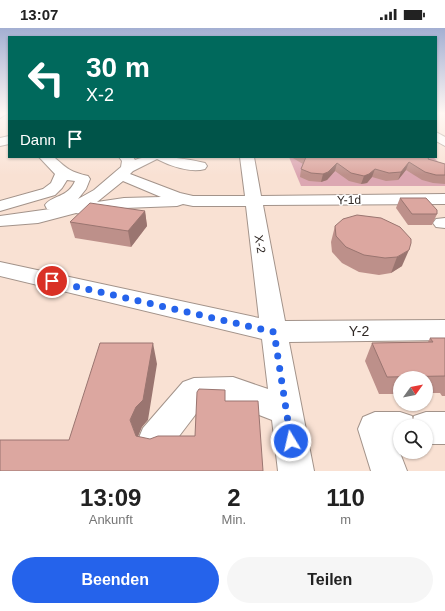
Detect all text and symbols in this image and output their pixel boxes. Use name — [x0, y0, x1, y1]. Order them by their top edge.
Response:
text: 13:07 — [20, 6, 58, 23]
icon: left — [20, 52, 72, 104]
text: 30 m — [86, 52, 150, 83]
text: X-2 — [86, 85, 114, 105]
icon: arrive — [64, 128, 86, 150]
text: Dann — [20, 131, 56, 148]
street label: Y-1d — [337, 193, 361, 207]
street label: X-2 — [252, 234, 268, 255]
pin — [35, 264, 69, 298]
icon: arrive — [41, 270, 63, 292]
street label: Y-2 — [349, 323, 369, 339]
north arrow — [393, 371, 433, 411]
map controls — [393, 371, 433, 459]
button: search — [393, 419, 433, 459]
position arrow — [270, 420, 312, 462]
text: 13:09 — [80, 484, 141, 511]
text: 2 — [227, 484, 241, 511]
text: 110 — [326, 484, 365, 511]
text: Ankunft — [89, 512, 133, 527]
text: Min. — [222, 512, 246, 527]
text: m — [340, 512, 351, 527]
button: Beenden — [12, 557, 219, 603]
button: Teilen — [227, 557, 433, 603]

